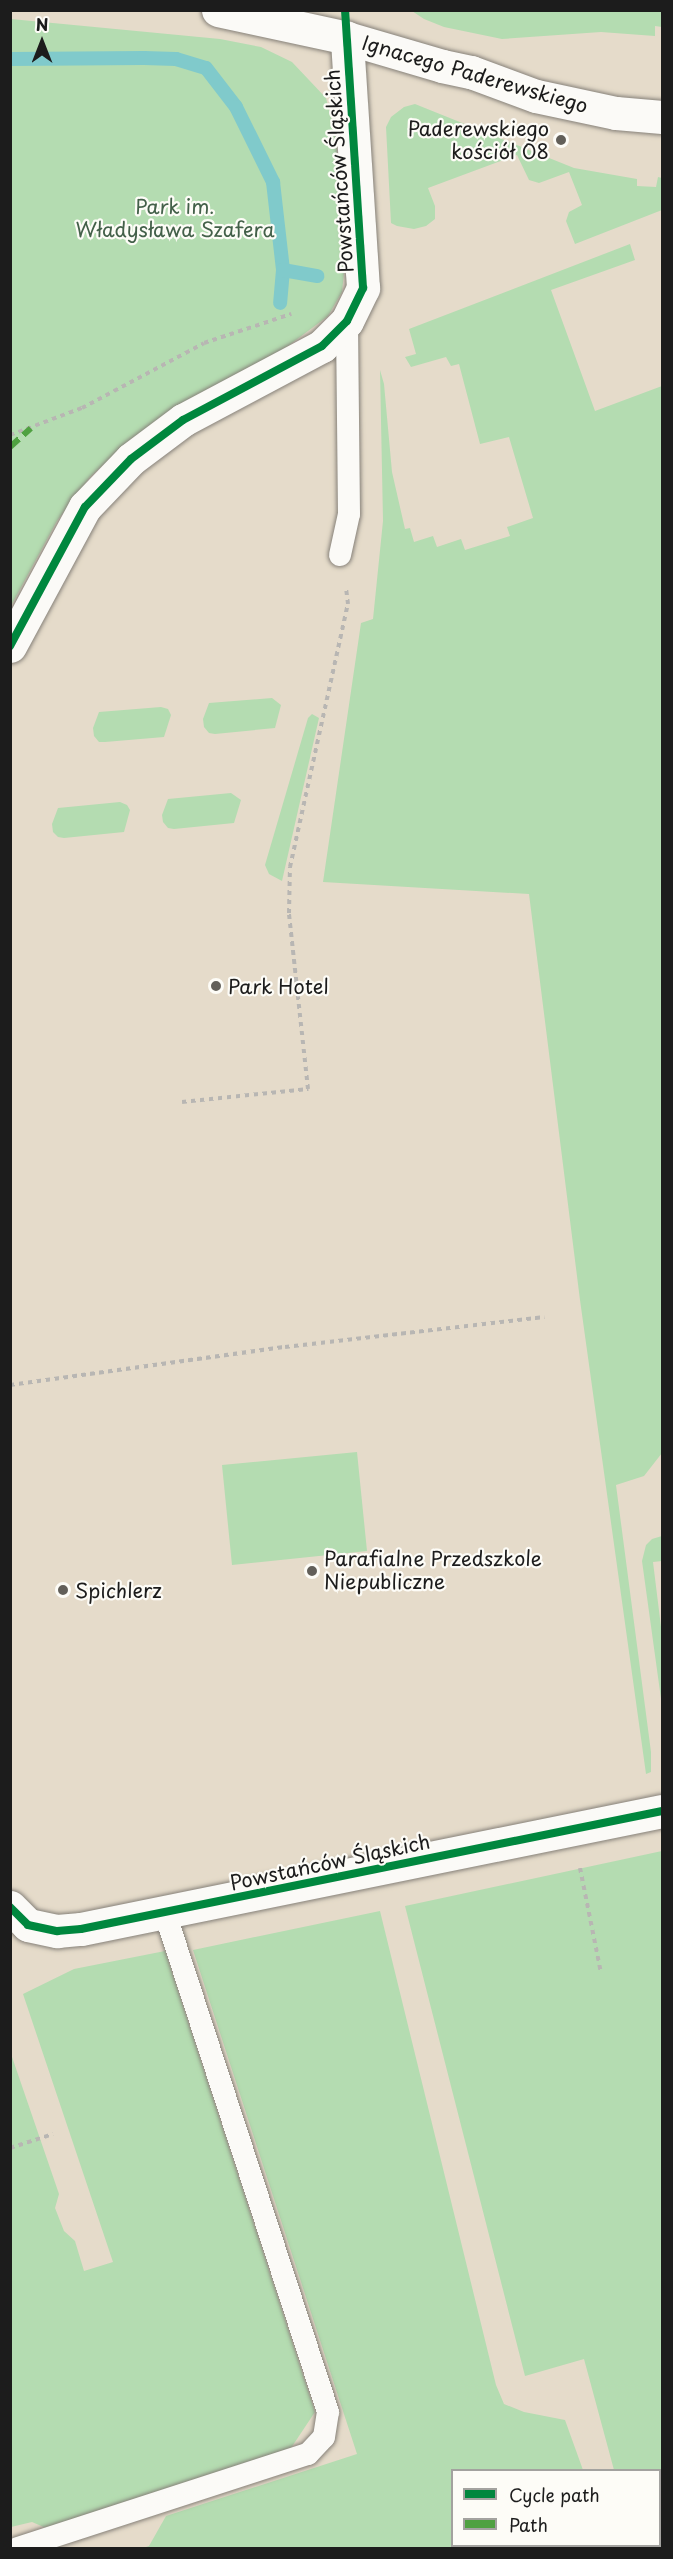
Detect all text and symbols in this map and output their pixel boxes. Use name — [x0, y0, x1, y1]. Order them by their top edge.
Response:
north arrow — [12, 12, 72, 72]
text: N — [36, 12, 48, 36]
street label: Ignacego Paderewskiego — [359, 30, 591, 118]
street label: Powstańców Śląskich — [320, 69, 358, 273]
place label: Paderewskiego kościół 08 — [408, 116, 549, 163]
marker: Paderewskiego kościół 08 — [554, 133, 568, 147]
park label: Park im. Władysława Szafera — [75, 195, 275, 242]
place label: Park Hotel — [228, 974, 330, 998]
marker: Park Hotel — [209, 979, 223, 993]
place label: Parafialne Przedszkole Niepubliczne — [324, 1547, 542, 1594]
marker: Parafialne Przedszkole Niepubliczne — [305, 1564, 319, 1578]
place label: Spichlerz — [75, 1578, 162, 1602]
marker: Spichlerz — [56, 1583, 70, 1597]
street label: Powstańców Śląskich — [228, 1829, 432, 1895]
legend — [451, 2469, 661, 2547]
text: Cycle path — [509, 2481, 600, 2508]
text: Path — [509, 2511, 548, 2538]

